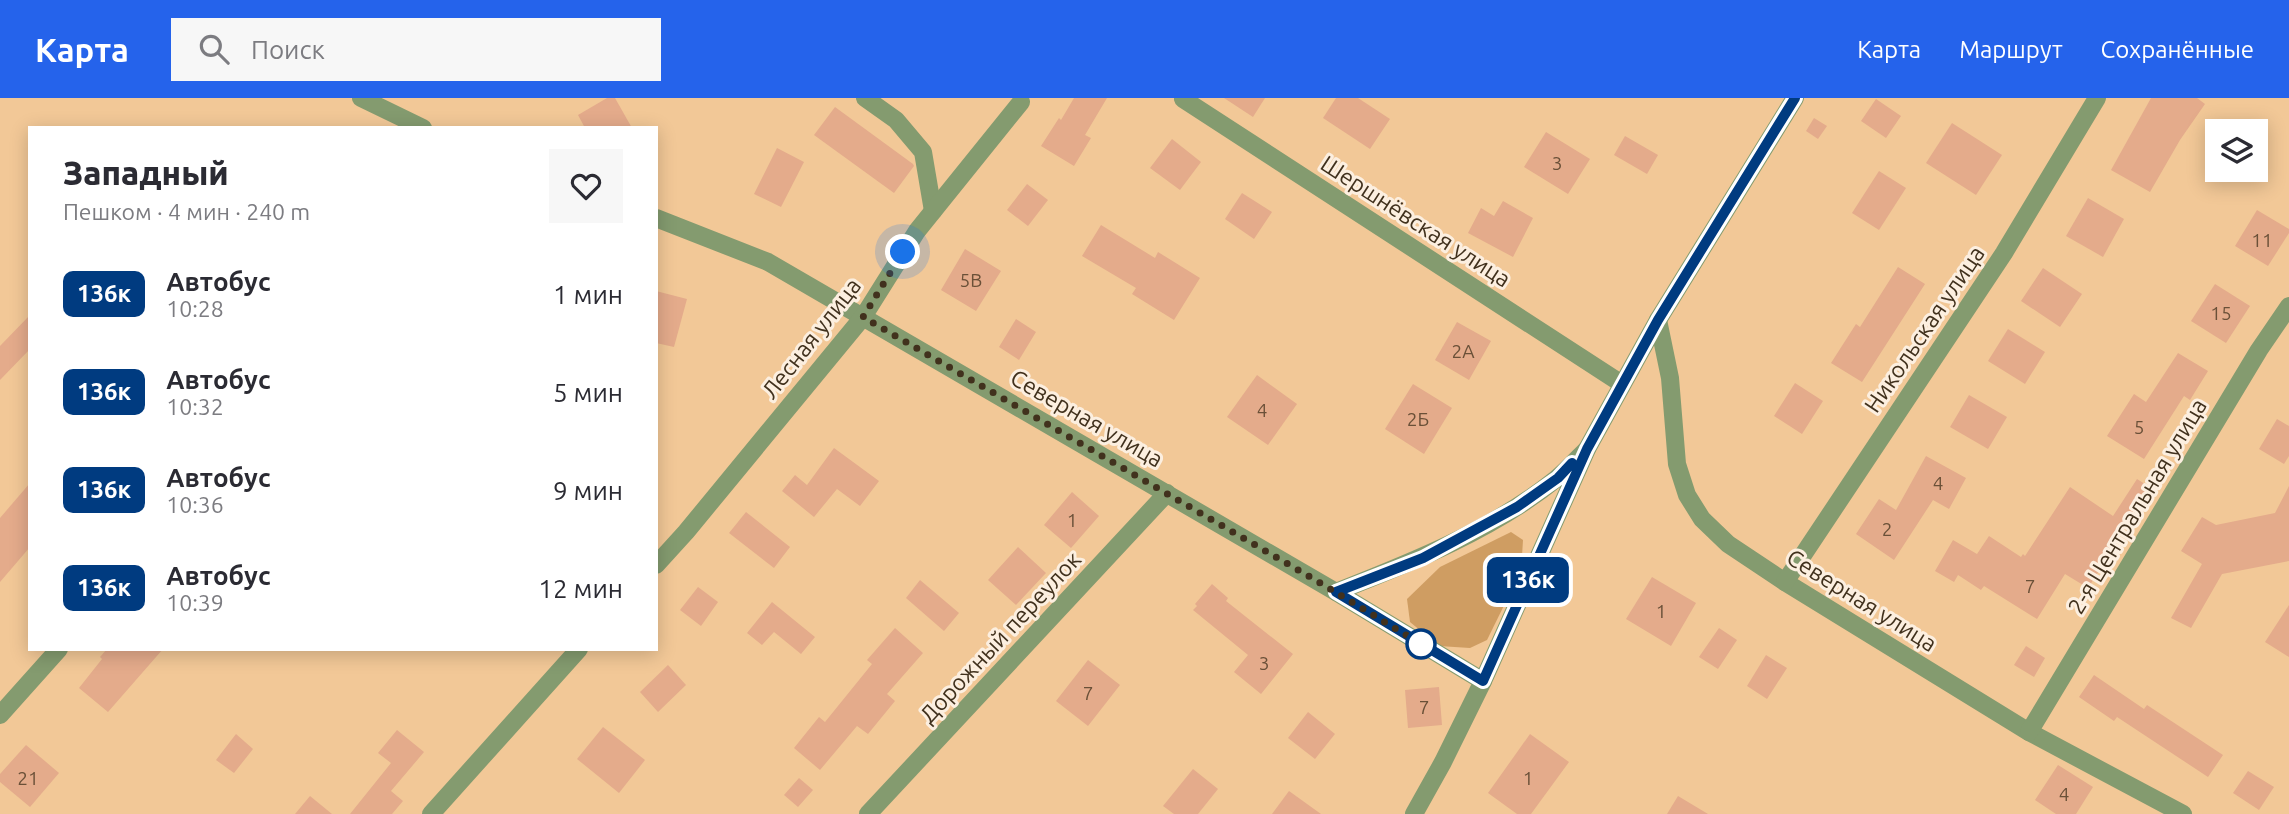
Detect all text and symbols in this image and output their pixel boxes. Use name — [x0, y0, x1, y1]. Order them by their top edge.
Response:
search box — [171, 18, 661, 81]
icon: search — [195, 30, 233, 68]
text: Карта — [35, 31, 129, 68]
text: Поиск — [251, 35, 325, 64]
text: Карта — [1857, 36, 1921, 63]
text: Маршрут — [1959, 36, 2063, 63]
text: Сохранённые — [2101, 36, 2254, 63]
map controls — [2205, 119, 2268, 182]
button: layers — [2205, 119, 2268, 182]
button: heart — [549, 149, 623, 223]
street label: Шершнёвская улица — [1317, 150, 1515, 292]
house number: 3 — [1552, 152, 1562, 174]
text: Западный — [63, 154, 229, 191]
text: Пешком · 4 мин · 240 m — [63, 199, 310, 224]
house number: 11 — [2251, 229, 2273, 251]
your location — [885, 234, 920, 269]
street label: Никольская улица — [1859, 241, 1989, 417]
text: Автобус — [166, 267, 271, 296]
house number: 5В — [960, 269, 982, 291]
street label: Лесная улица — [756, 273, 866, 403]
text: 136к — [77, 280, 131, 307]
text: 1 мин — [553, 280, 623, 309]
text: 10:28 — [166, 296, 224, 321]
house number: 15 — [2210, 302, 2232, 324]
house number: 2А — [1451, 340, 1475, 362]
street label: Северная улица — [1006, 364, 1168, 472]
text: Автобус — [166, 365, 271, 394]
text: 136к — [77, 378, 131, 405]
text: 5 мин — [553, 378, 623, 407]
text: 10:32 — [166, 394, 224, 419]
street label: 2-я Центральная улица — [2063, 394, 2211, 618]
house number: 4 — [1257, 399, 1267, 421]
house number: 2Б — [1407, 408, 1429, 430]
house number: 5 — [2134, 416, 2144, 438]
text: Автобус — [166, 463, 271, 492]
house number: 4 — [1933, 472, 1943, 494]
text: 136к — [77, 476, 131, 503]
text: 9 мин — [553, 476, 623, 505]
text: 10:36 — [166, 492, 224, 517]
house number: 1 — [1067, 509, 1077, 531]
house number: 2 — [1882, 518, 1892, 540]
street label: Северная улица — [1783, 544, 1941, 656]
street label: Дорожный переулок — [914, 546, 1086, 727]
line badge: 136к — [1479, 557, 1577, 603]
text: Автобус — [166, 561, 271, 590]
text: 136к — [1501, 566, 1555, 593]
text: 136к — [77, 574, 131, 601]
text: 12 мин — [538, 574, 623, 603]
house number: 7 — [2025, 575, 2035, 597]
text: 10:39 — [166, 590, 224, 615]
house number: 1 — [1656, 600, 1666, 622]
unlabelled marker — [1406, 629, 1436, 659]
house number: 3 — [1259, 652, 1269, 674]
house number: 7 — [1083, 682, 1093, 704]
house number: 7 — [1419, 696, 1429, 718]
house number: 21 — [17, 767, 39, 789]
house number: 1 — [1523, 767, 1533, 789]
house number: 4 — [2059, 783, 2069, 805]

